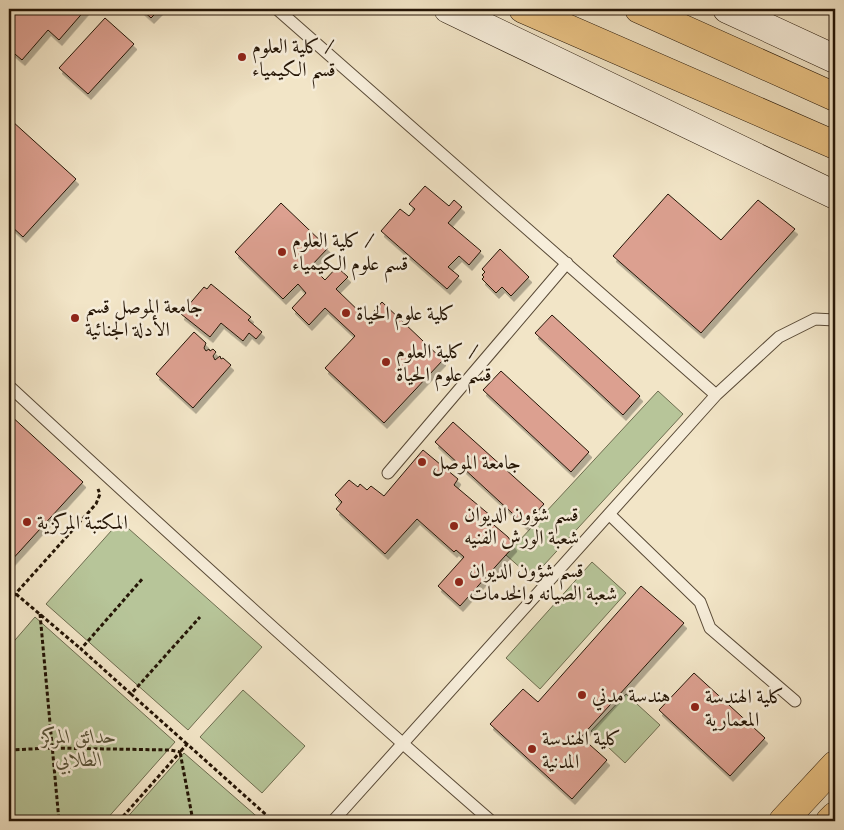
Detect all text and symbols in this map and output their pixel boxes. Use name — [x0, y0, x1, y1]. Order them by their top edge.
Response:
place label: كلية العلوم / قسم الكيمياء — [252, 35, 336, 89]
marker: كلية العلوم / قسم الكيمياء — [236, 51, 248, 63]
place label: كلية العلوم / قسم علوم الكيمياء — [292, 229, 408, 283]
marker: كلية العلوم / قسم علوم الكيمياء — [276, 246, 288, 258]
place label: جامعة الموصل قسم الأدلة الجنائية — [85, 295, 203, 343]
place label: كلية علوم الحياة — [356, 302, 455, 331]
marker: كلية علوم الحياة — [340, 307, 352, 319]
marker: جامعة الموصل قسم الأدلة الجنائية — [69, 312, 81, 324]
place label: كلية العلوم / قسم علوم الحياة — [396, 340, 492, 394]
marker: كلية العلوم / قسم علوم الحياة — [380, 356, 392, 368]
place label: جامعة الموصل — [432, 451, 521, 477]
marker: جامعة الموصل — [416, 456, 428, 468]
place label: قسم شؤون الديوان شعبة الورش الفنيه — [464, 503, 579, 551]
place label: المكتبة المركزية — [37, 511, 128, 536]
marker: المكتبة المركزية — [21, 516, 33, 528]
marker: قسم شؤون الديوان شعبة الورش الفنيه — [448, 520, 460, 532]
place label: قسم شؤون الديوان شعبة الصيانه والخدمات — [469, 559, 617, 607]
marker: قسم شؤون الديوان شعبة الصيانه والخدمات — [453, 576, 465, 588]
place label: هندسة مدني — [592, 684, 671, 711]
place label: كلية الهندسة المعمارية — [705, 685, 784, 733]
marker: هندسة مدني — [576, 689, 588, 701]
marker: كلية الهندسة المعمارية — [689, 701, 701, 713]
park label: حدائق المركز الطلابي — [39, 725, 117, 775]
place label: كلية الهندسة المدنية — [542, 727, 621, 775]
marker: كلية الهندسة المدنية — [526, 743, 538, 755]

